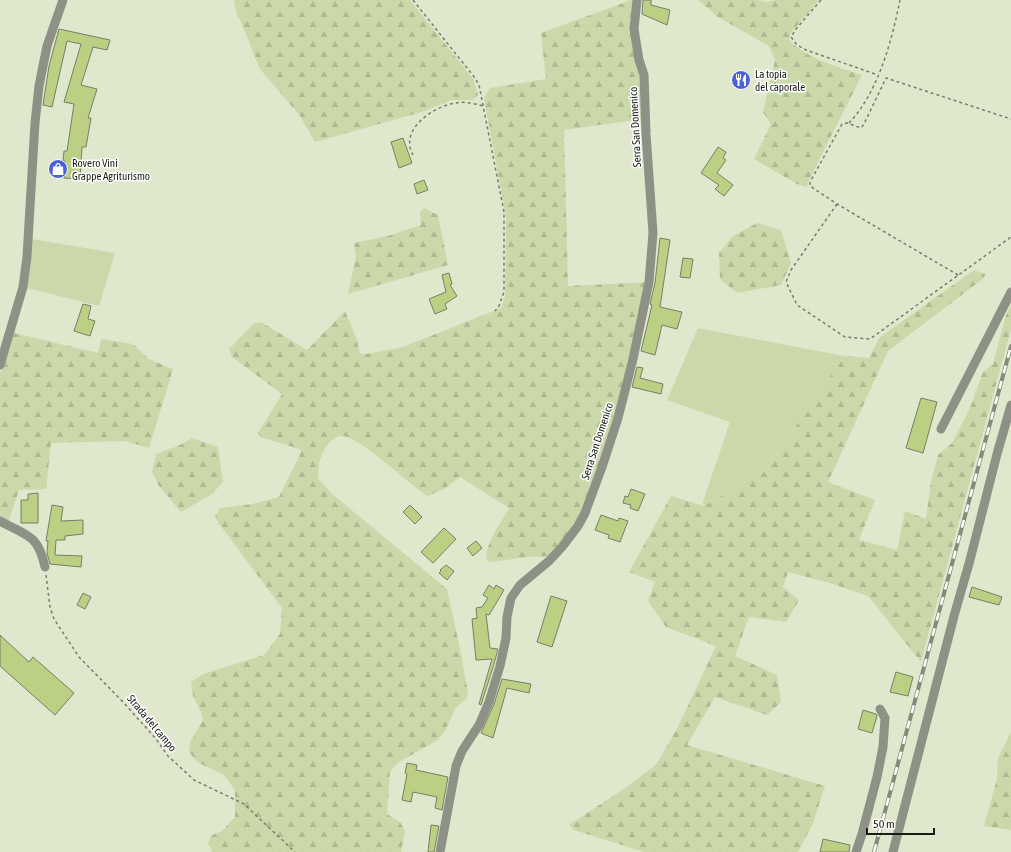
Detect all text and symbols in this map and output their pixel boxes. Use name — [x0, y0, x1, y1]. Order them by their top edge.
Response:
place label: La topia del caporale — [755, 68, 805, 93]
restaurant icon: La topia del caporale — [730, 69, 752, 91]
street label: Serra San Domenico — [627, 87, 643, 167]
place label: Rovero Vini Grappe Agriturismo — [72, 157, 150, 182]
shop icon: Rovero Vini Grappe Agriturismo — [47, 158, 69, 180]
street label: Serra San Domenico — [579, 401, 615, 481]
street label: Strada del campo — [125, 692, 179, 754]
scale bar — [867, 810, 934, 836]
text: 50 m — [873, 817, 895, 831]

